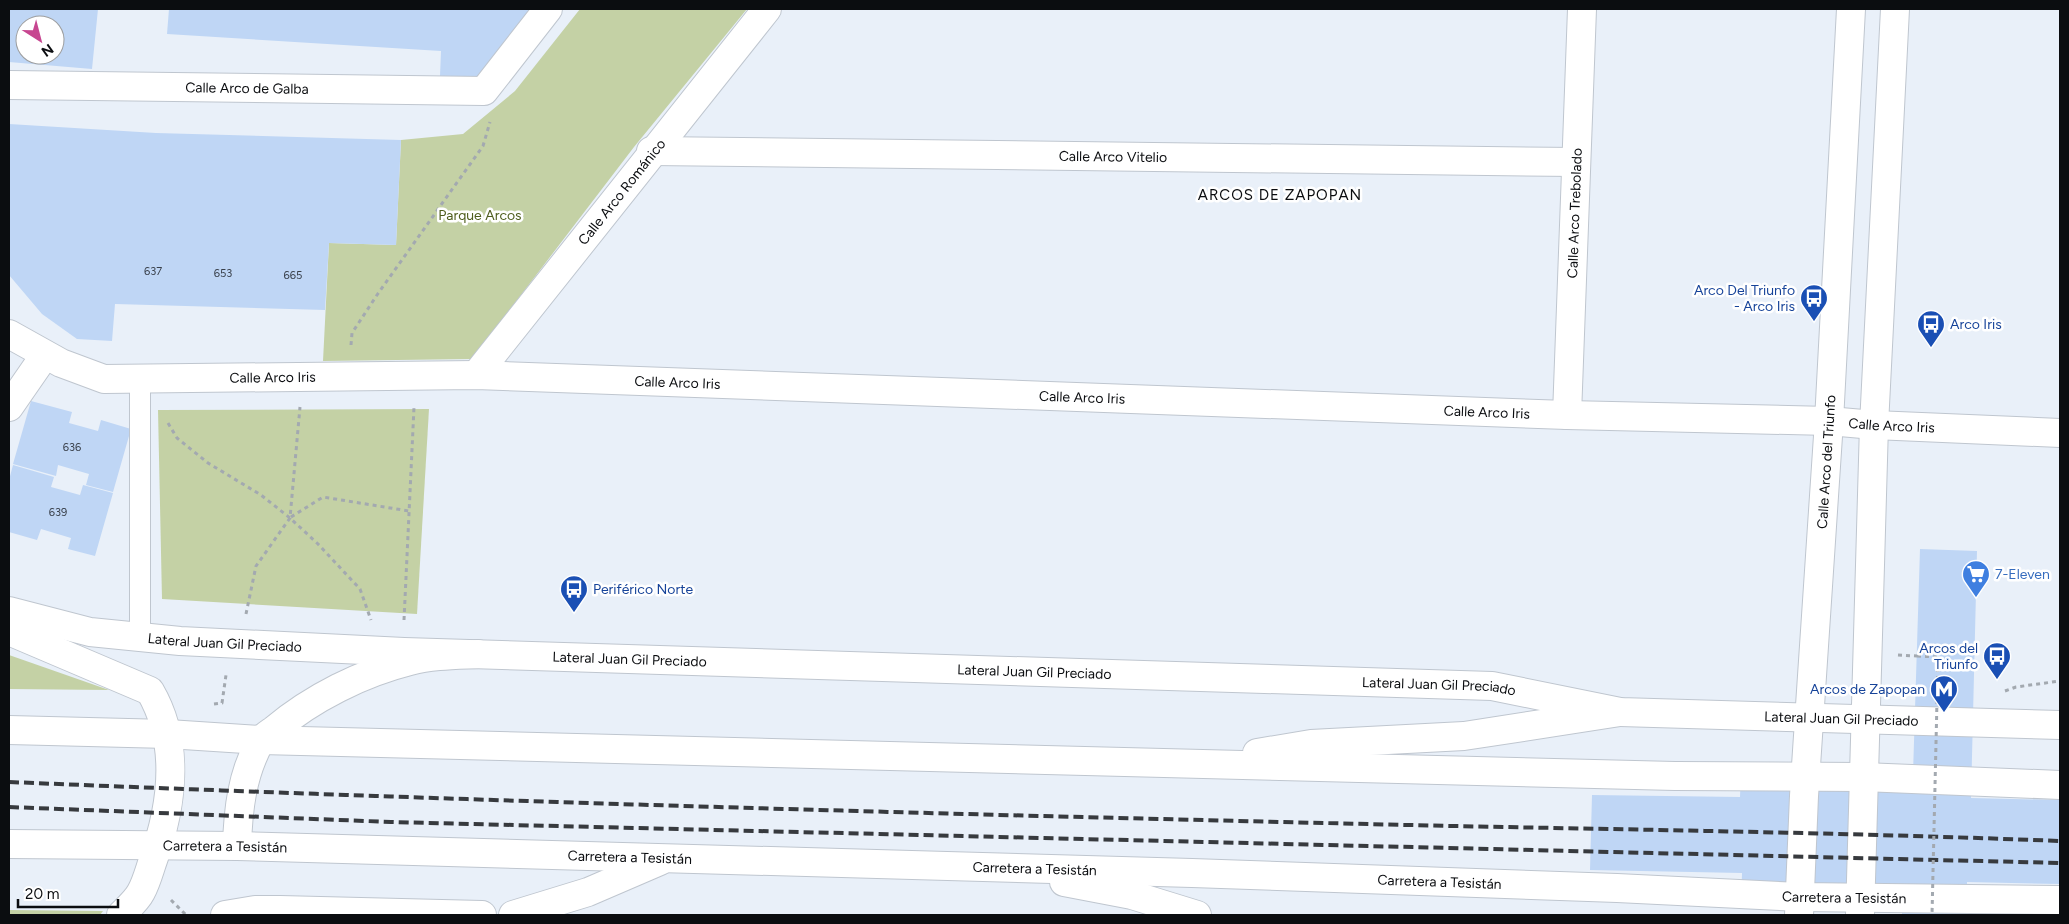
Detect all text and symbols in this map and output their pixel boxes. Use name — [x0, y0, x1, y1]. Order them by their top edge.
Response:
north arrow — [15, 15, 65, 65]
text: N — [38, 40, 57, 60]
street label: Calle Arco de Galba — [185, 79, 309, 98]
street label: Calle Arco Románico — [575, 136, 669, 249]
street label: Calle Arco Vitelio — [1059, 148, 1167, 166]
street label: Calle Arco Trebolado — [1564, 148, 1586, 279]
district label: ARCOS DE ZAPOPAN — [1198, 186, 1362, 204]
park label: Parque Arcos — [438, 207, 522, 224]
house number: 637 — [144, 265, 162, 278]
house number: 653 — [214, 267, 232, 280]
house number: 665 — [284, 269, 302, 282]
place label: Arco Del Triunfo - Arco Iris — [1694, 282, 1795, 315]
bus stop icon: Arco Del Triunfo - Arco Iris — [1799, 283, 1829, 322]
bus stop icon: Arco Iris — [1916, 309, 1946, 348]
place label: Arco Iris — [1950, 316, 2002, 333]
street label: Calle Arco Iris — [229, 369, 316, 387]
street label: Calle Arco Iris — [634, 373, 721, 393]
street label: Calle Arco Iris — [1039, 388, 1126, 408]
street label: Calle Arco del Triunfo — [1814, 394, 1839, 529]
street label: Calle Arco Iris — [1443, 402, 1530, 423]
street label: Calle Arco Iris — [1848, 415, 1935, 437]
house number: 636 — [63, 441, 81, 454]
house number: 639 — [49, 506, 67, 519]
supermarket icon: 7-Eleven — [1961, 559, 1991, 598]
place label: 7-Eleven — [1995, 566, 2050, 583]
bus stop icon: Periférico Norte — [559, 574, 589, 613]
place label: Periférico Norte — [593, 581, 693, 598]
street label: Lateral Juan Gil Preciado — [147, 630, 302, 656]
place label: Arcos del Triunfo — [1919, 640, 1978, 673]
bus stop icon: Arcos del Triunfo — [1982, 641, 2012, 680]
street label: Lateral Juan Gil Preciado — [552, 649, 707, 670]
street label: Lateral Juan Gil Preciado — [957, 661, 1112, 683]
street label: Lateral Juan Gil Preciado — [1362, 674, 1517, 700]
metro station icon: Arcos de Zapopan — [1929, 674, 1959, 713]
place label: Arcos de Zapopan — [1810, 681, 1925, 698]
street label: Lateral Juan Gil Preciado — [1764, 708, 1919, 730]
street label: Carretera a Tesistán — [163, 837, 288, 856]
street label: Carretera a Tesistán — [567, 847, 692, 868]
street label: Carretera a Tesistán — [972, 859, 1097, 879]
street label: Carretera a Tesistán — [1377, 872, 1502, 893]
scale bar — [18, 876, 118, 908]
text: 20 m — [25, 885, 59, 903]
street label: Carretera a Tesistán — [1782, 888, 1907, 907]

